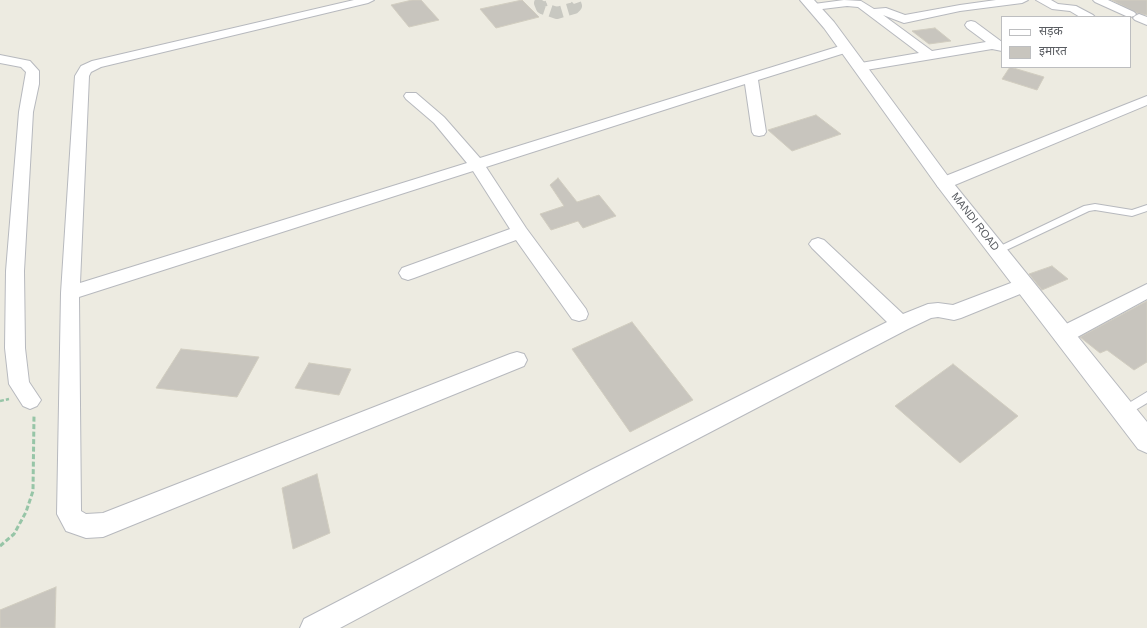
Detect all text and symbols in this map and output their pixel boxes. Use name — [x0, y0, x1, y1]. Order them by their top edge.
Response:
legend — [1001, 16, 1131, 68]
text: सड़क — [1039, 24, 1063, 38]
text: इमारत — [1039, 44, 1067, 58]
street label: MANDI ROAD — [948, 190, 1002, 254]

